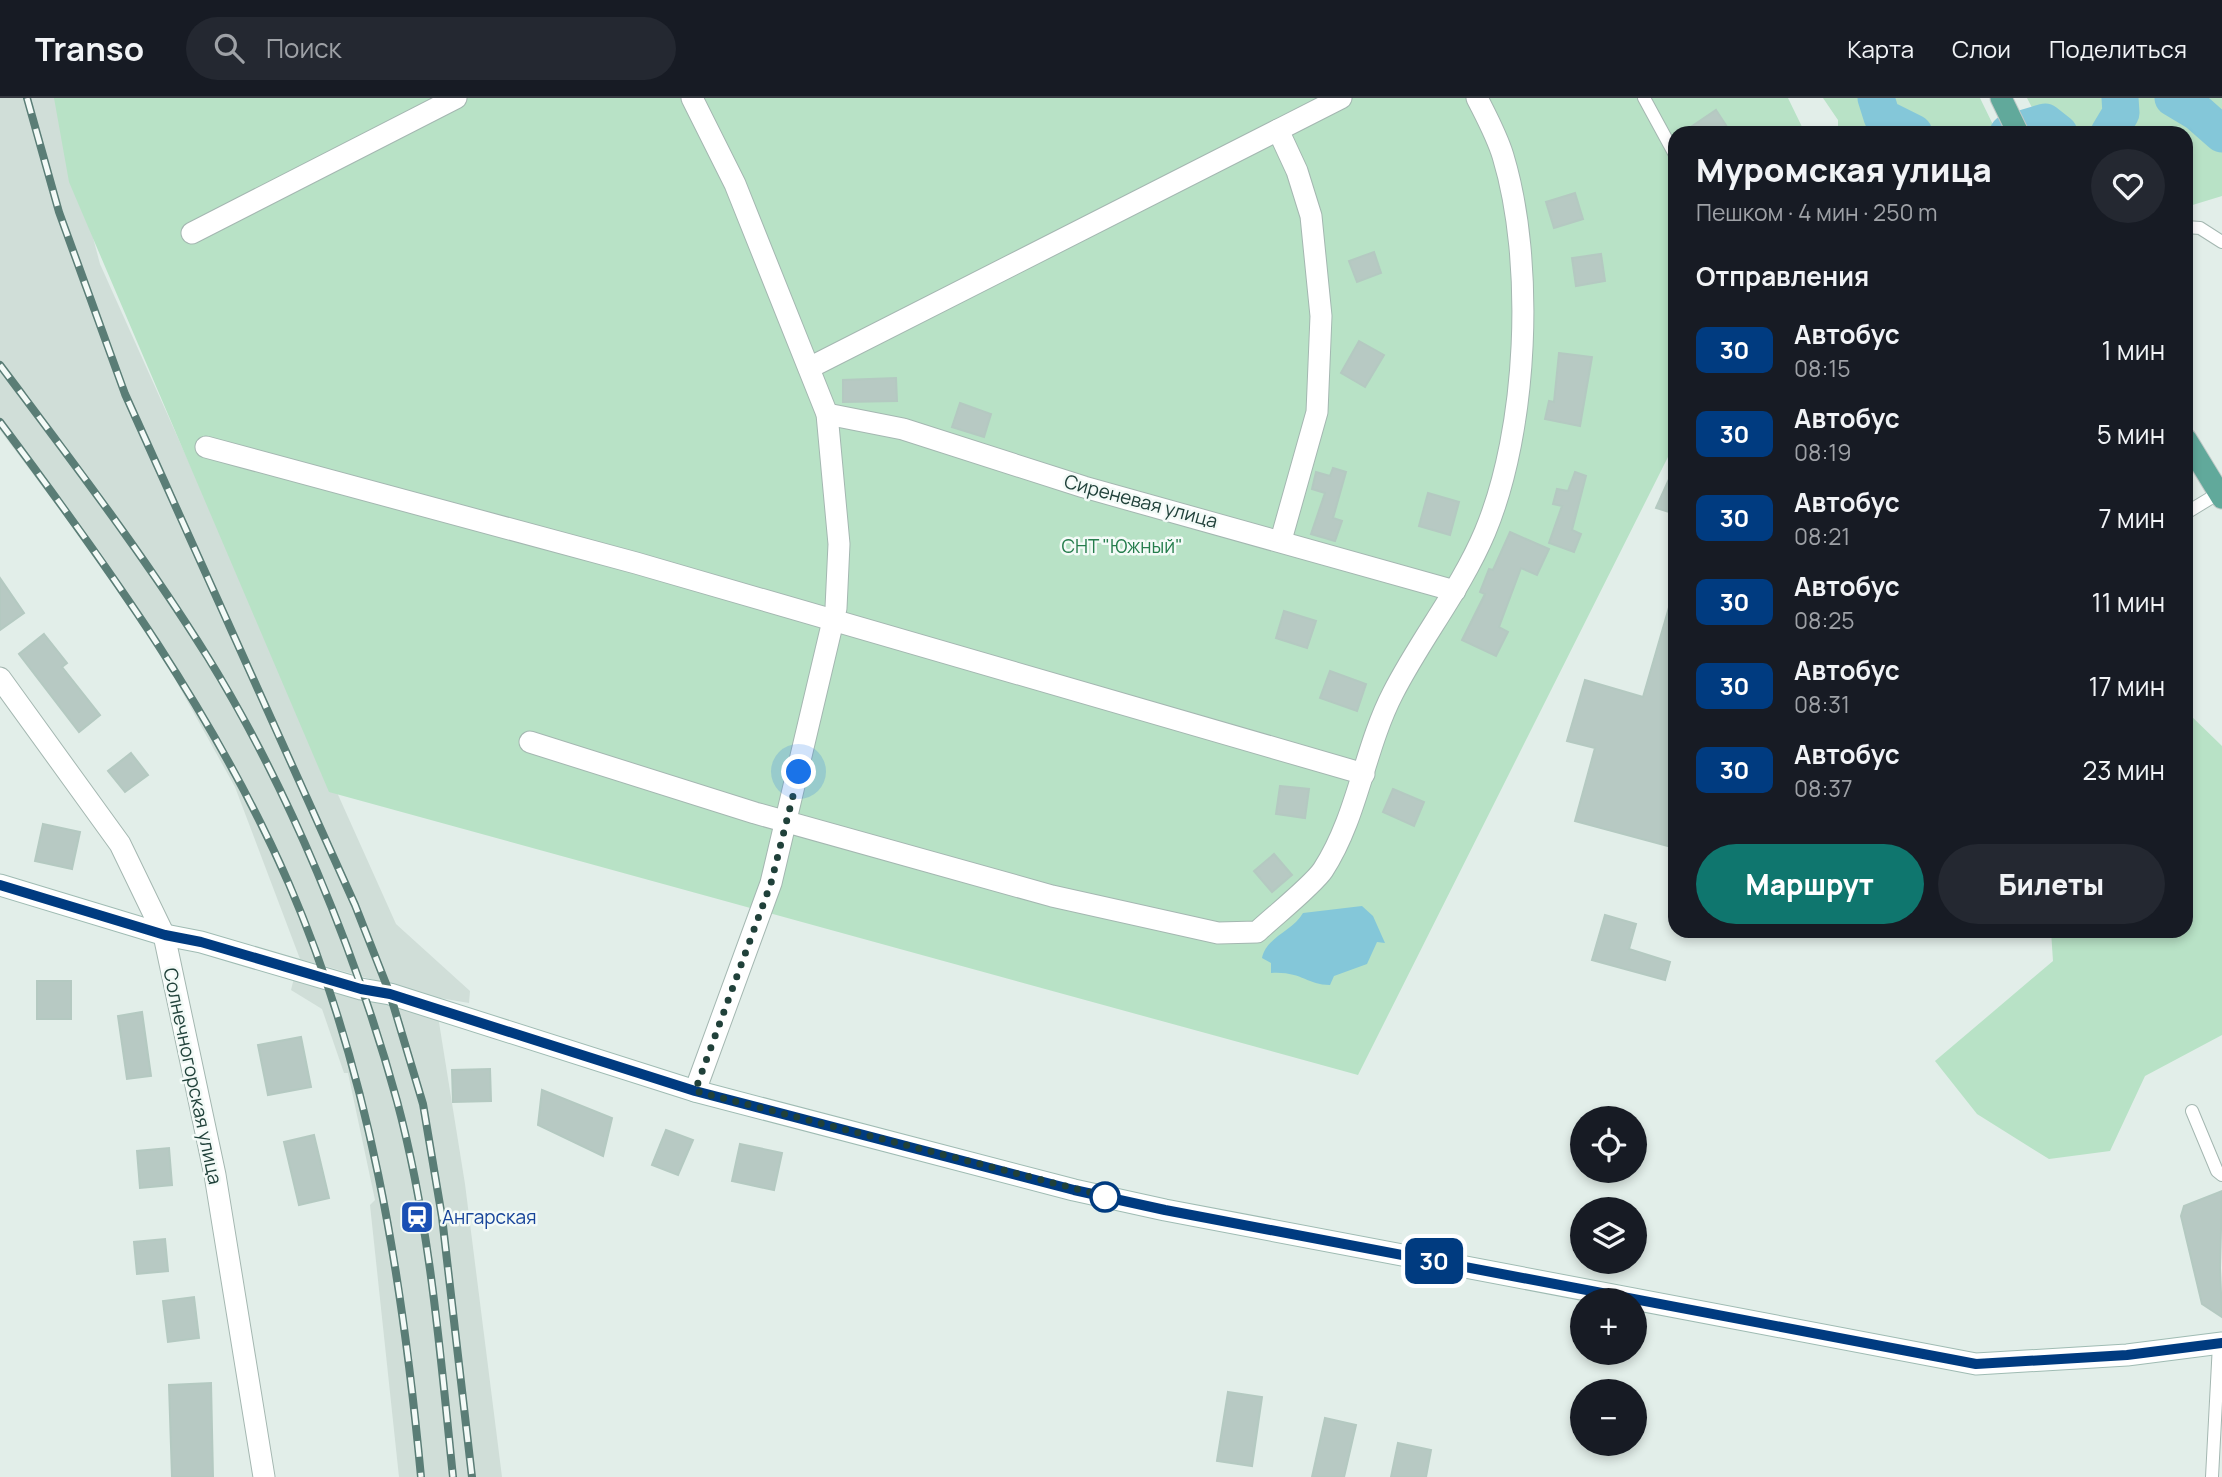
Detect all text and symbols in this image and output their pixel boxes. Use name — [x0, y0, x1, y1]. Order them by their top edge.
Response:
search box — [186, 17, 676, 80]
text: Transo — [35, 26, 144, 71]
icon: search — [210, 29, 248, 67]
text: Поиск — [266, 30, 342, 66]
text: Карта — [1847, 32, 1914, 65]
text: Слои — [1952, 32, 2011, 65]
text: Поделиться — [2049, 32, 2187, 65]
text: Муромская улица — [1696, 147, 1992, 192]
button: heart — [2091, 149, 2165, 223]
text: Пешком · 4 мин · 250 m — [1696, 196, 1938, 228]
text: Отправления — [1696, 258, 1869, 294]
text: Автобус — [1794, 316, 1900, 352]
text: 1 мин — [2102, 332, 2165, 368]
text: 30 — [1720, 333, 1749, 366]
text: 08:15 — [1794, 352, 1851, 384]
text: Автобус — [1794, 400, 1900, 436]
text: 5 мин — [2097, 416, 2165, 452]
text: 30 — [1720, 417, 1749, 450]
text: 08:19 — [1794, 436, 1852, 468]
street label: Сиреневая улица — [1061, 468, 1221, 534]
text: Автобус — [1794, 484, 1900, 520]
text: 7 мин — [2099, 500, 2165, 536]
text: 30 — [1720, 501, 1749, 534]
text: 08:21 — [1794, 520, 1850, 552]
park label: СНТ "Южный" — [1061, 533, 1183, 559]
text: Автобус — [1794, 568, 1900, 604]
text: 11 мин — [2091, 584, 2165, 620]
text: 30 — [1720, 585, 1749, 618]
text: 08:25 — [1794, 604, 1855, 636]
text: Автобус — [1794, 652, 1900, 688]
text: 17 мин — [2088, 668, 2165, 704]
text: 30 — [1720, 669, 1749, 702]
text: 08:31 — [1794, 688, 1850, 720]
text: Автобус — [1794, 736, 1900, 772]
text: 23 мин — [2082, 752, 2165, 788]
text: 30 — [1720, 753, 1749, 786]
your location — [781, 754, 816, 789]
text: 08:37 — [1794, 772, 1853, 804]
button: Маршрут — [1696, 844, 1924, 924]
button: Билеты — [1938, 844, 2165, 924]
street label: Солнечногорская улица — [157, 965, 229, 1187]
map controls — [1570, 1106, 1647, 1456]
button: locate — [1570, 1106, 1647, 1183]
unlabelled marker — [1090, 1182, 1120, 1212]
button: layers — [1570, 1197, 1647, 1274]
station icon: Ангарская — [398, 1198, 436, 1236]
place label: Ангарская — [442, 1204, 537, 1230]
line badge: 30 — [1402, 1238, 1466, 1284]
text: 30 — [1419, 1244, 1449, 1277]
button: + — [1570, 1288, 1647, 1365]
button: − — [1570, 1379, 1647, 1456]

